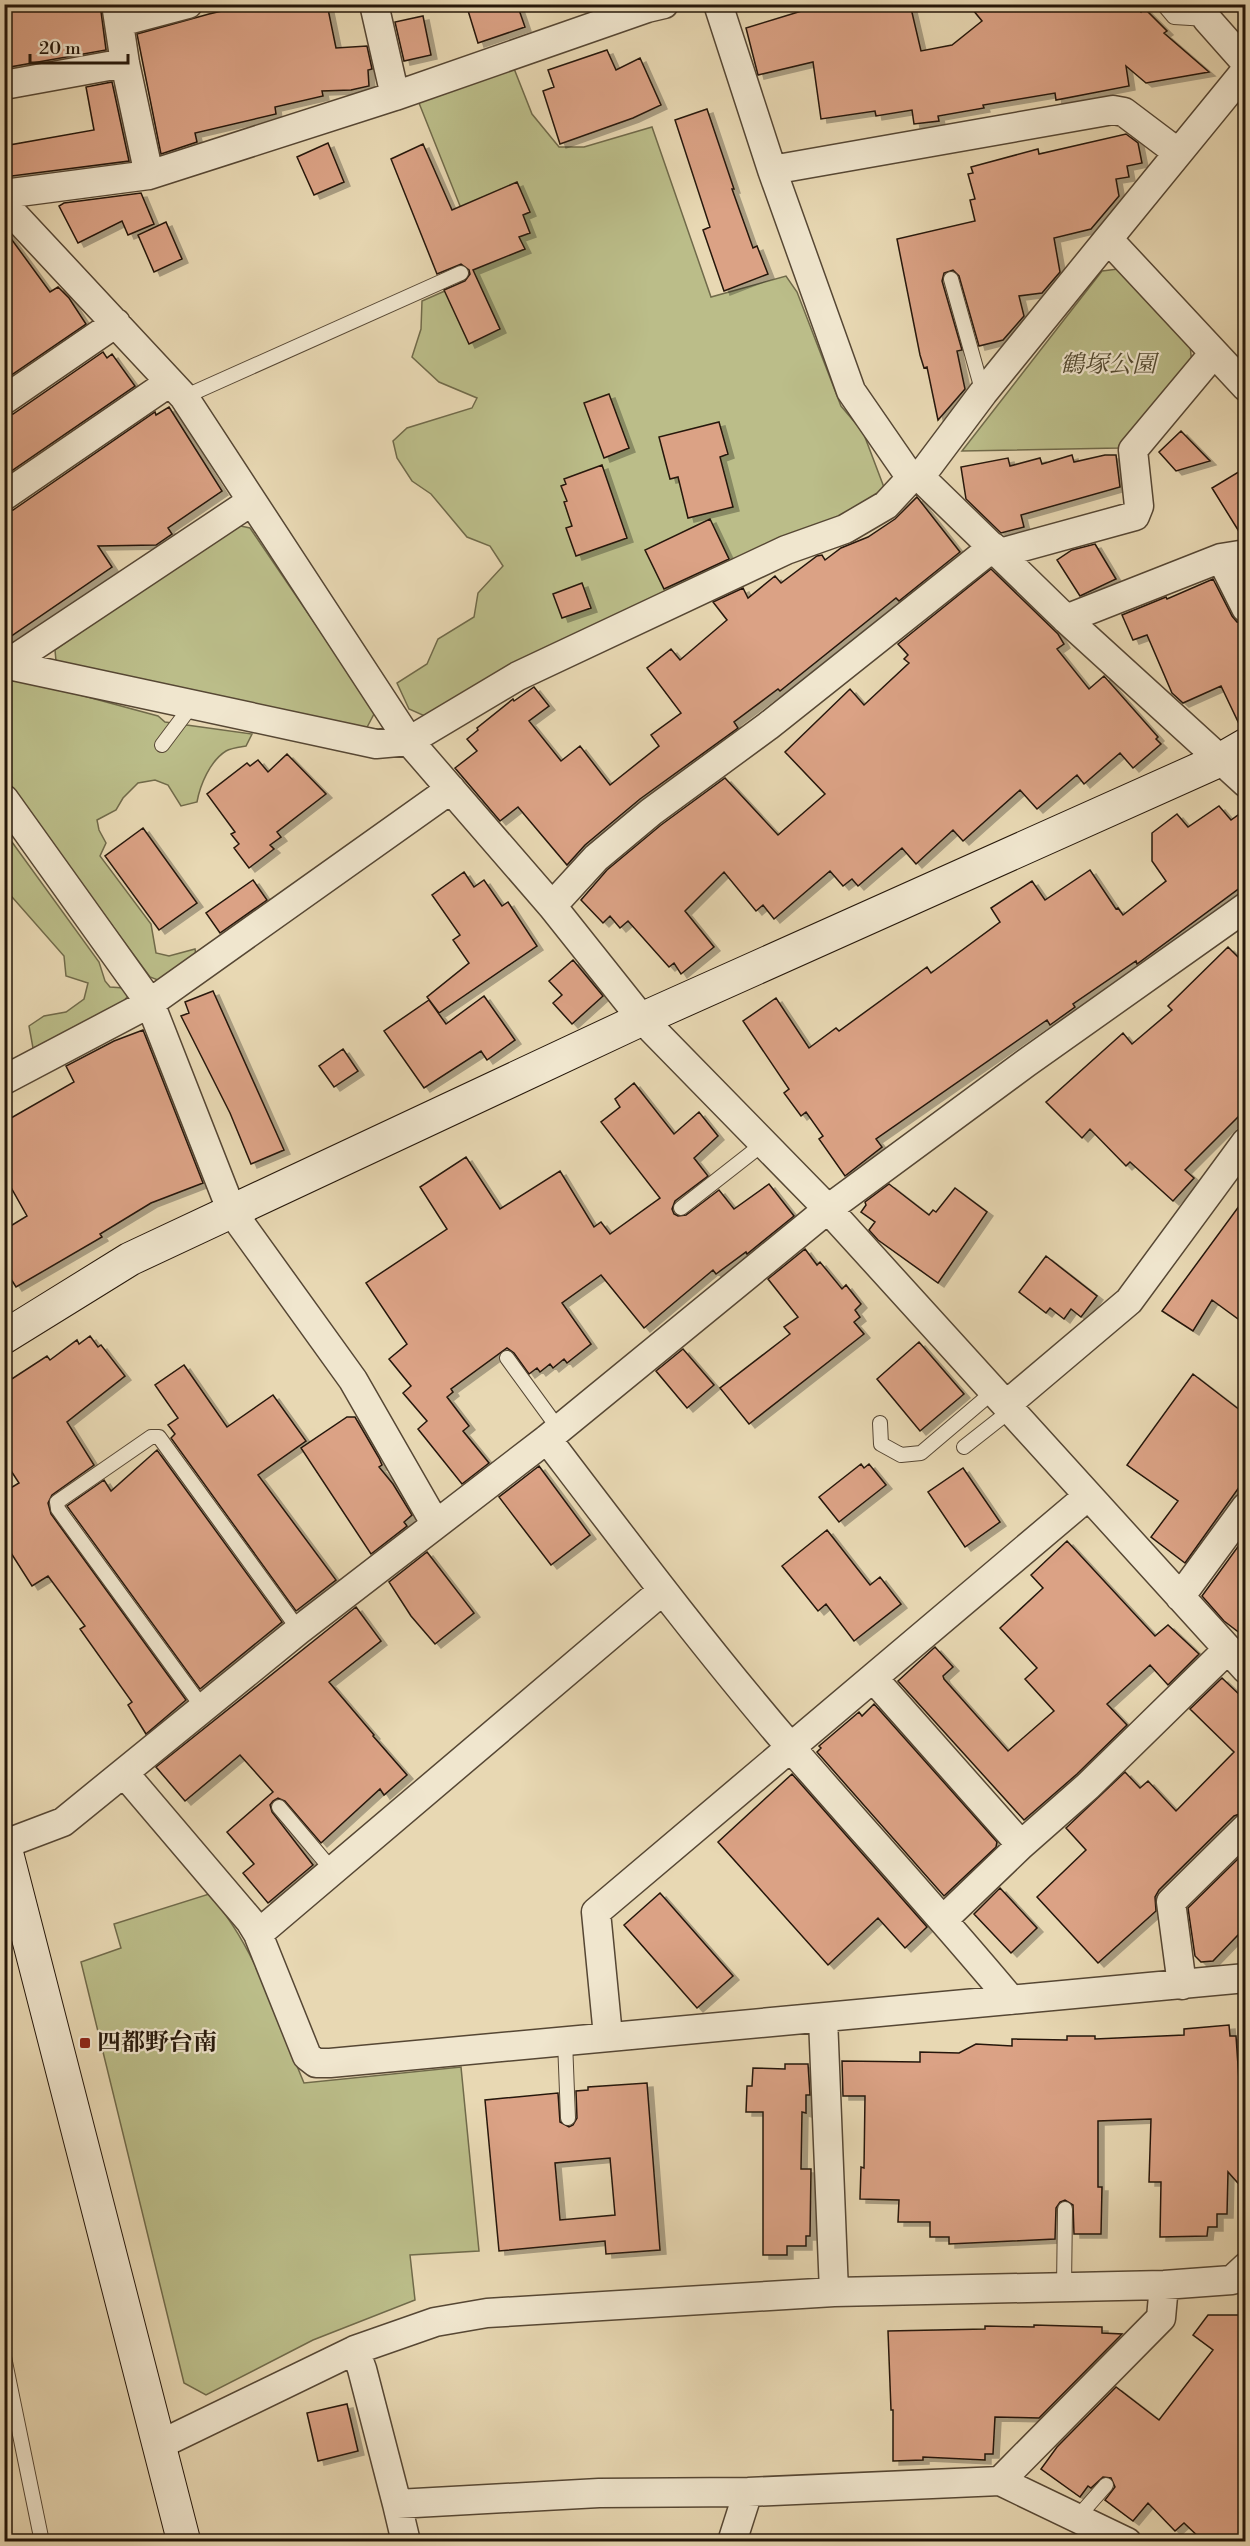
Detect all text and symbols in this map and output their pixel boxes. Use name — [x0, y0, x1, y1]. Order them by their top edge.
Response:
scale bar — [30, 27, 128, 65]
text: 20 m — [39, 37, 81, 60]
park label: 鶴塚公園 — [1060, 350, 1160, 380]
place label: 四都野台南 — [97, 2028, 217, 2058]
marker: 四都野台南 — [78, 2036, 92, 2050]

